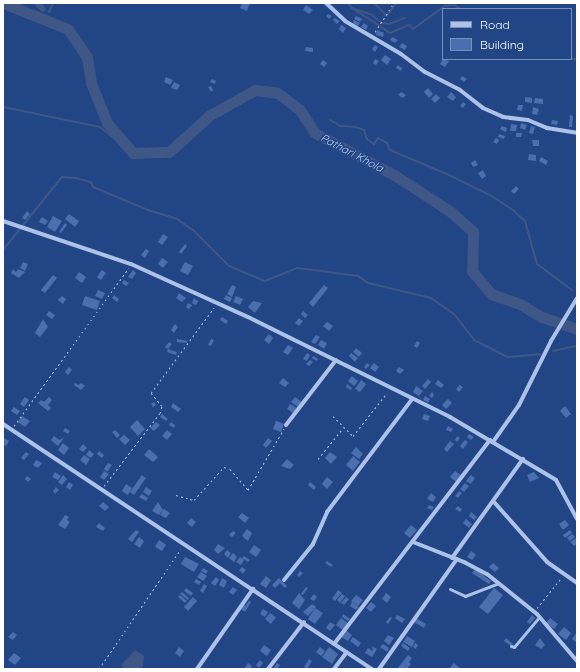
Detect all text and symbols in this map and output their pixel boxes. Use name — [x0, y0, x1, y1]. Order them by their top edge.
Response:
legend — [442, 8, 572, 60]
text: Road — [480, 17, 510, 32]
text: Building — [480, 37, 524, 52]
water label: Pathari Khola — [318, 131, 386, 175]

